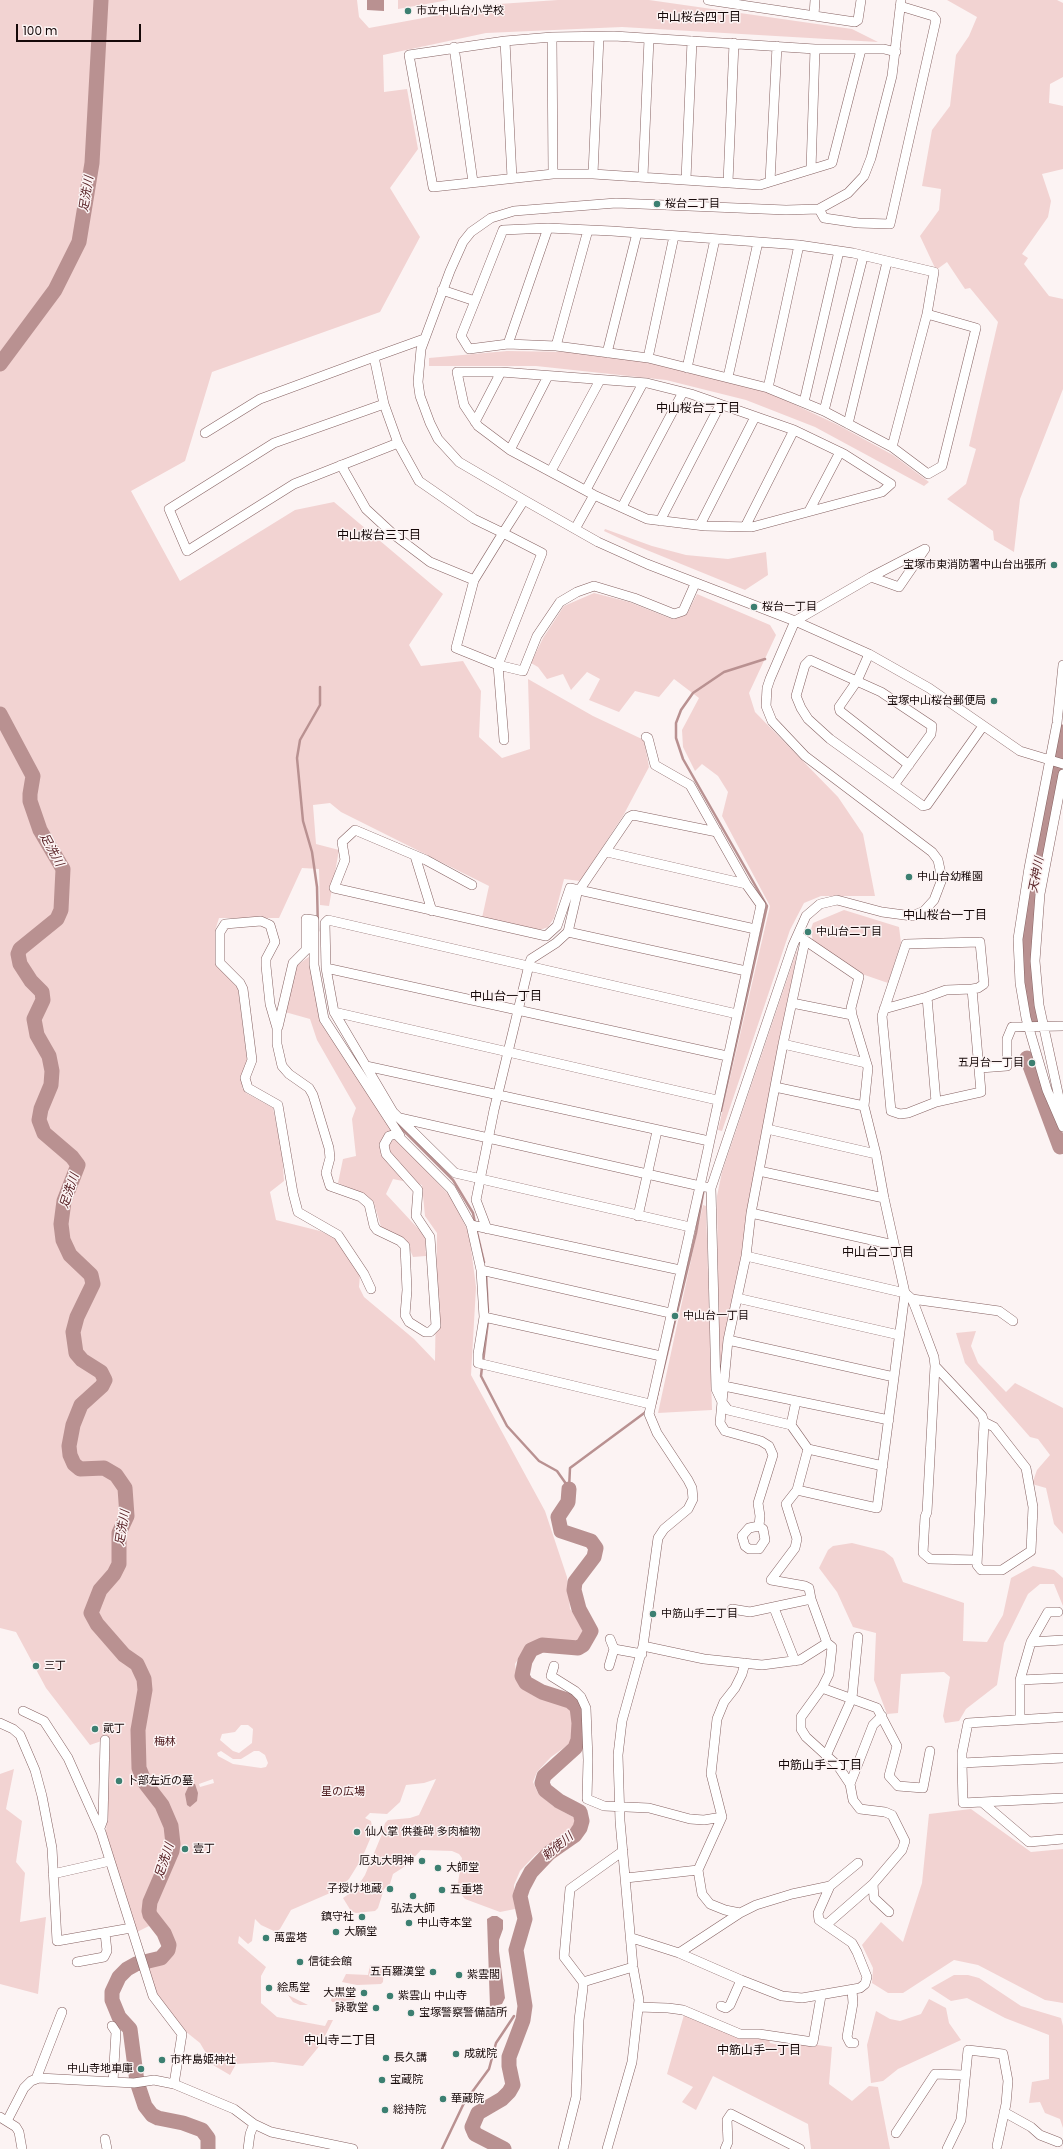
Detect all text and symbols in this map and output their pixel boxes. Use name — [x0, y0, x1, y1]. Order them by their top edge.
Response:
place label: 市立中山台小学校 — [416, 4, 504, 18]
marker: 市立中山台小学校 — [403, 6, 413, 16]
district label: 中山桜台四丁目 — [657, 11, 741, 25]
scale bar — [18, 16, 143, 42]
text: 100 m — [23, 22, 57, 39]
water label: 足洗川 — [77, 175, 97, 213]
place label: 桜台二丁目 — [665, 197, 720, 211]
marker: 桜台二丁目 — [652, 199, 662, 209]
district label: 中山桜台二丁目 — [656, 402, 740, 416]
district label: 中山桜台三丁目 — [337, 529, 421, 543]
place label: 宝塚市東消防署中山台出張所 — [903, 558, 1046, 572]
marker: 宝塚市東消防署中山台出張所 — [1049, 560, 1059, 570]
place label: 桜台一丁目 — [762, 600, 817, 614]
marker: 桜台一丁目 — [749, 602, 759, 612]
place label: 宝塚中山桜台郵便局 — [887, 694, 986, 708]
marker: 宝塚中山桜台郵便局 — [989, 696, 999, 706]
water label: 足洗川 — [36, 831, 66, 869]
water label: 天神川 — [1026, 856, 1048, 894]
place label: 中山台幼稚園 — [917, 870, 983, 884]
marker: 中山台幼稚園 — [904, 872, 914, 882]
district label: 中山桜台一丁目 — [903, 909, 987, 923]
place label: 中山台二丁目 — [816, 925, 882, 939]
marker: 中山台二丁目 — [803, 927, 813, 937]
district label: 中山台一丁目 — [470, 990, 542, 1004]
place label: 五月台一丁目 — [958, 1056, 1024, 1070]
marker: 五月台一丁目 — [1027, 1058, 1037, 1068]
water label: 足洗川 — [58, 1172, 82, 1210]
district label: 中山台二丁目 — [842, 1246, 914, 1260]
place label: 中山台一丁目 — [683, 1309, 749, 1323]
marker: 中山台一丁目 — [670, 1311, 680, 1321]
water label: 足洗川 — [113, 1509, 133, 1547]
place label: 中筋山手二丁目 — [661, 1607, 738, 1621]
marker: 中筋山手二丁目 — [648, 1609, 658, 1619]
place label: 三丁 — [44, 1659, 66, 1673]
marker: 三丁 — [31, 1661, 41, 1671]
place label: 貮丁 — [103, 1722, 125, 1736]
marker: 貮丁 — [90, 1724, 100, 1734]
park label: 梅林 — [154, 1735, 176, 1749]
district label: 中筋山手二丁目 — [778, 1759, 862, 1773]
place label: 卜部左近の墓 — [127, 1774, 193, 1788]
marker: 卜部左近の墓 — [114, 1776, 124, 1786]
park label: 星の広場 — [321, 1785, 365, 1799]
place label: 仙人掌 供養碑 多肉植物 — [365, 1825, 481, 1839]
marker: 仙人掌 供養碑 多肉植物 — [352, 1827, 362, 1837]
water label: 勅使川 — [540, 1830, 576, 1864]
water label: 足洗川 — [153, 1842, 177, 1880]
place label: 壹丁 — [193, 1842, 215, 1856]
marker: 壹丁 — [180, 1844, 190, 1854]
place label: 厄丸大明神 — [359, 1854, 414, 1868]
marker: 厄丸大明神 — [417, 1856, 427, 1866]
place label: 大師堂 — [446, 1861, 479, 1875]
marker: 大師堂 — [433, 1863, 443, 1873]
place label: 子授け地蔵 — [327, 1882, 382, 1896]
place label: 五重塔 — [450, 1883, 483, 1897]
marker: 子授け地蔵 — [385, 1884, 395, 1894]
marker: 五重塔 — [437, 1885, 447, 1895]
marker: 弘法大師 — [408, 1891, 418, 1901]
place label: 弘法大師 — [391, 1902, 435, 1916]
place label: 鎮守社 — [321, 1910, 354, 1924]
marker: 鎮守社 — [357, 1912, 367, 1922]
place label: 中山寺本堂 — [417, 1916, 472, 1930]
marker: 中山寺本堂 — [404, 1918, 414, 1928]
place label: 大願堂 — [344, 1925, 377, 1939]
marker: 大願堂 — [331, 1927, 341, 1937]
place label: 萬霊塔 — [274, 1931, 307, 1945]
marker: 萬霊塔 — [261, 1933, 271, 1943]
place label: 信徒会館 — [308, 1955, 352, 1969]
marker: 信徒会館 — [295, 1957, 305, 1967]
place label: 五百羅漢堂 — [370, 1965, 425, 1979]
marker: 五百羅漢堂 — [428, 1967, 438, 1977]
place label: 紫雲閣 — [467, 1968, 500, 1982]
marker: 紫雲閣 — [454, 1970, 464, 1980]
place label: 絵馬堂 — [277, 1981, 310, 1995]
marker: 絵馬堂 — [264, 1983, 274, 1993]
place label: 大黒堂 — [323, 1986, 356, 2000]
marker: 大黒堂 — [359, 1988, 369, 1998]
place label: 紫雲山 中山寺 — [398, 1989, 467, 2003]
marker: 紫雲山 中山寺 — [385, 1991, 395, 2001]
place label: 詠歌堂 — [335, 2001, 368, 2015]
marker: 詠歌堂 — [371, 2003, 381, 2013]
place label: 宝塚警察警備詰所 — [419, 2006, 507, 2020]
marker: 宝塚警察警備詰所 — [406, 2008, 416, 2018]
district label: 中山寺二丁目 — [304, 2034, 376, 2048]
district label: 中筋山手一丁目 — [717, 2044, 801, 2058]
place label: 成就院 — [464, 2047, 497, 2061]
marker: 成就院 — [451, 2049, 461, 2059]
place label: 長久講 — [394, 2051, 427, 2065]
place label: 市杵島姫神社 — [170, 2053, 236, 2067]
marker: 長久講 — [381, 2053, 391, 2063]
marker: 市杵島姫神社 — [157, 2055, 167, 2065]
place label: 中山寺地車庫 — [67, 2062, 133, 2076]
marker: 中山寺地車庫 — [136, 2064, 146, 2074]
place label: 宝蔵院 — [390, 2073, 423, 2087]
marker: 宝蔵院 — [377, 2075, 387, 2085]
place label: 華蔵院 — [451, 2092, 484, 2106]
marker: 華蔵院 — [438, 2094, 448, 2104]
place label: 総持院 — [393, 2103, 426, 2117]
marker: 総持院 — [380, 2105, 390, 2115]

